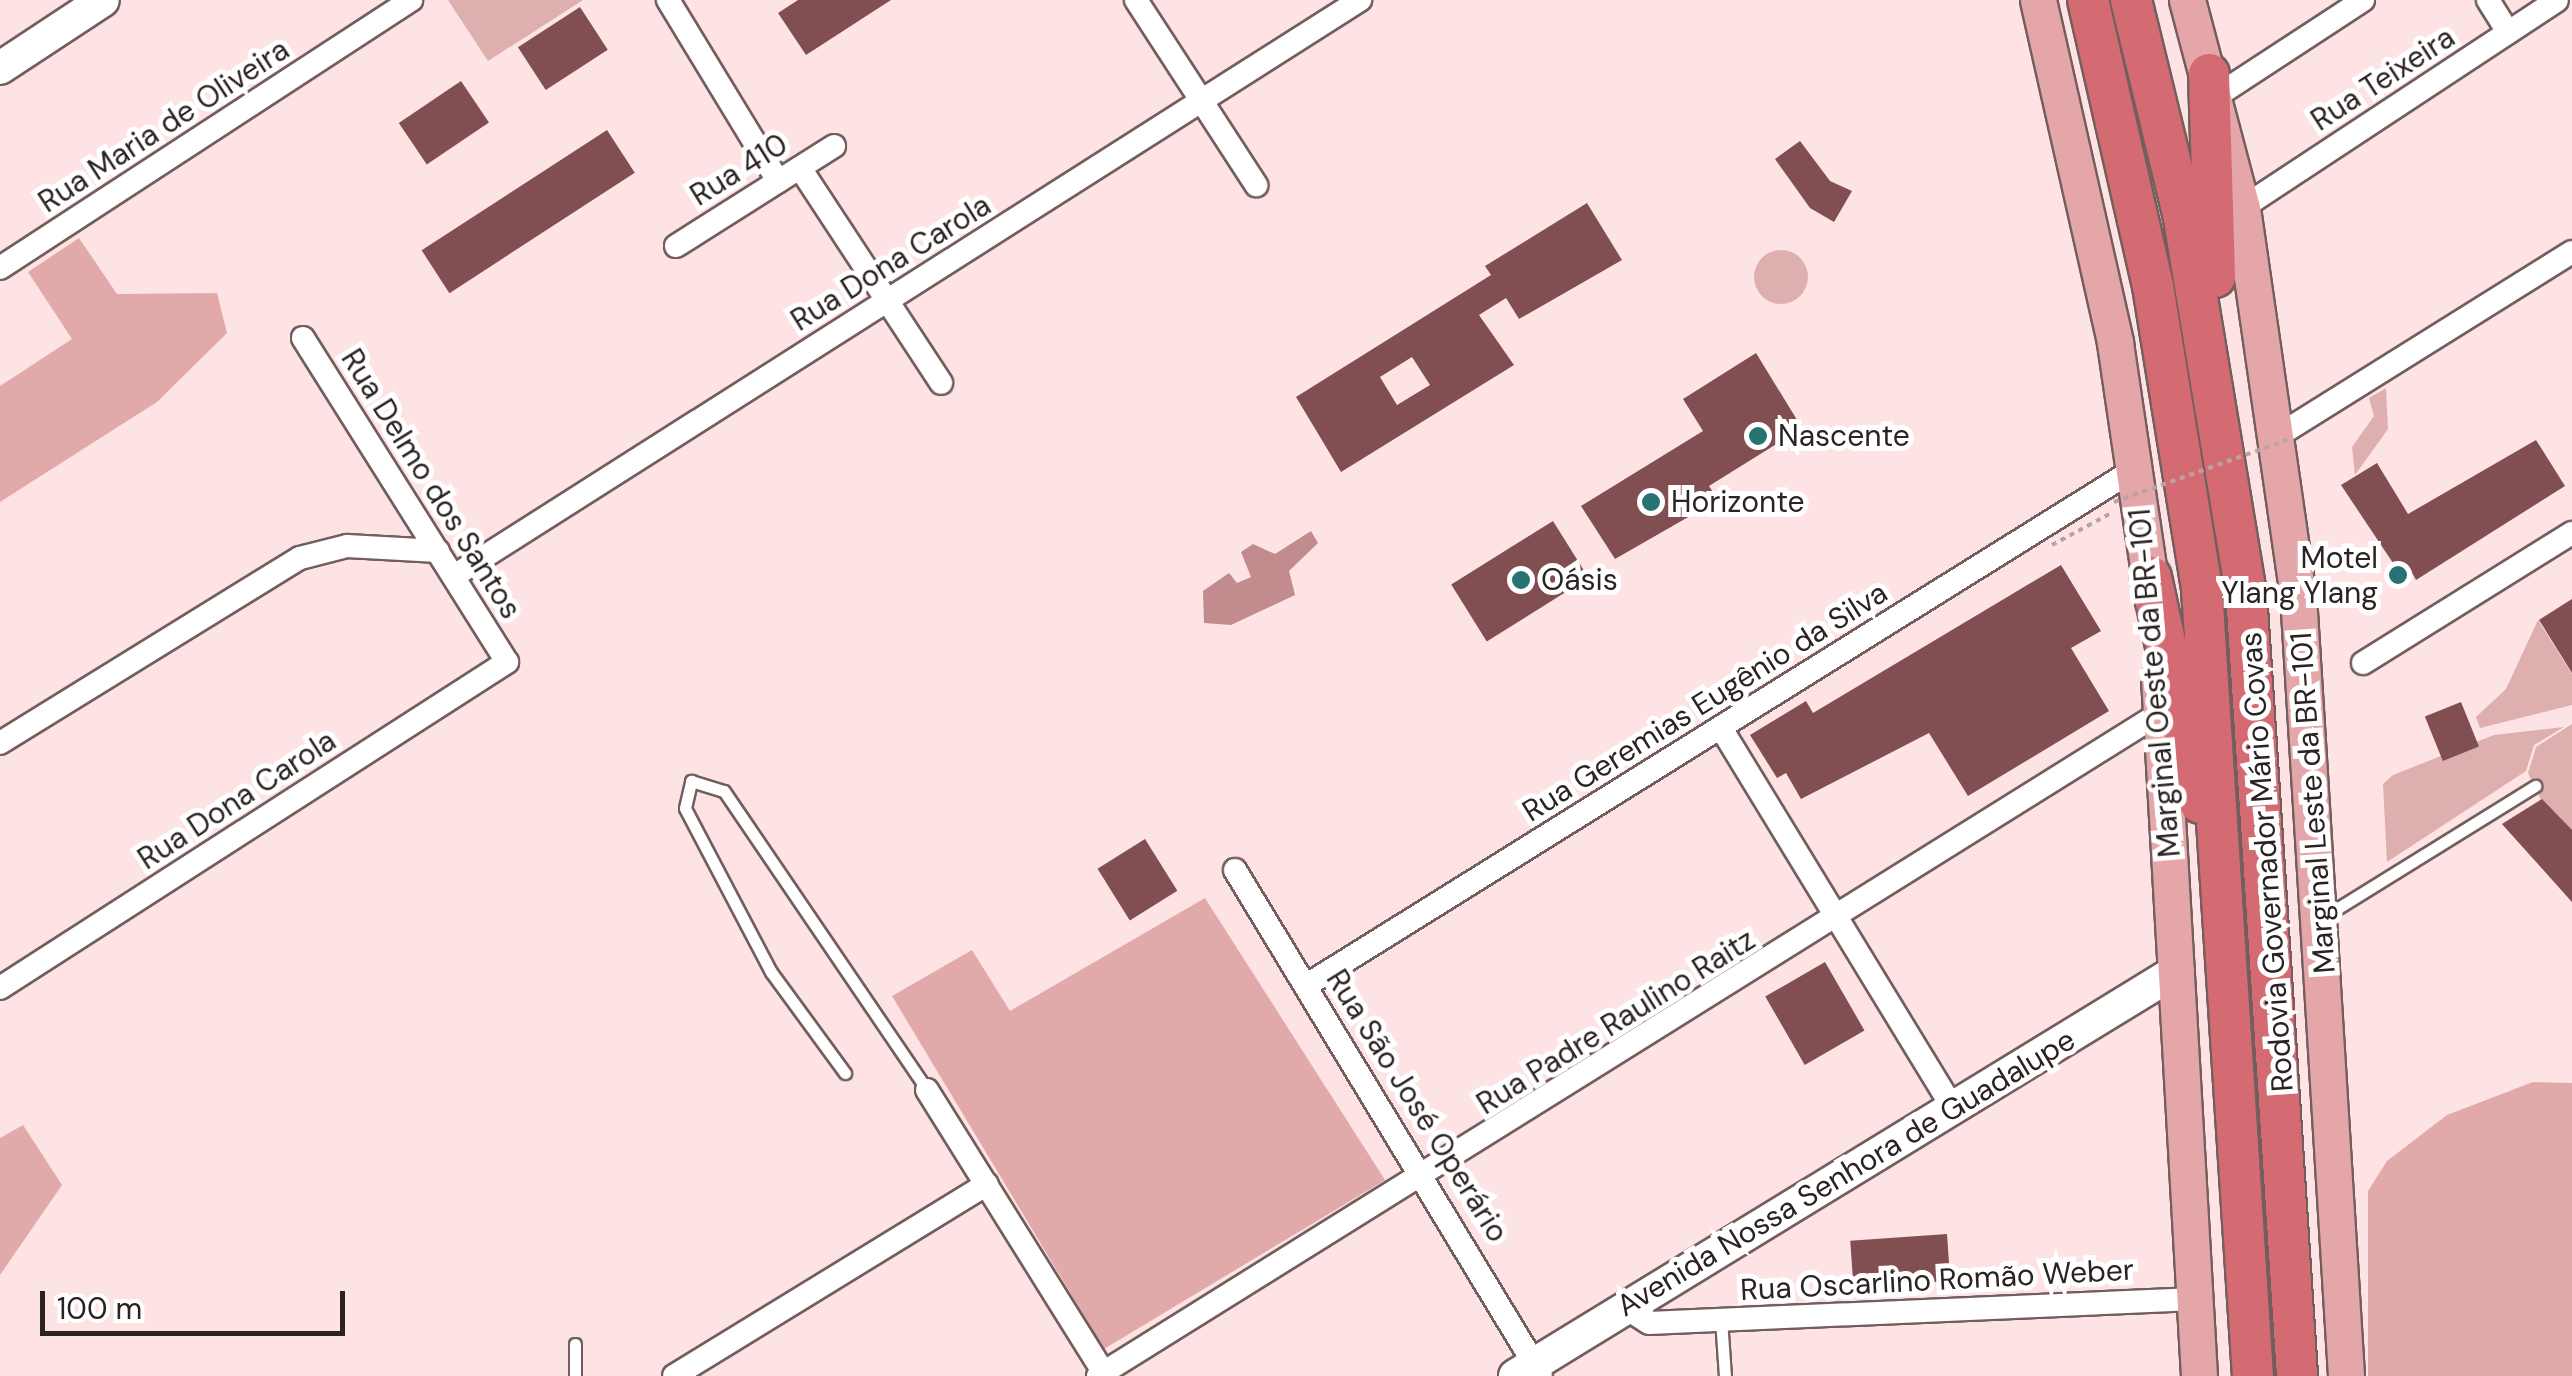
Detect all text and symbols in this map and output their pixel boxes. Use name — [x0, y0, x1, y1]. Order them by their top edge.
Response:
street label: Rua Teixeira — [2305, 19, 2461, 139]
street label: Rua Maria de Oliveira — [32, 32, 296, 220]
street label: Rua 410 — [684, 126, 794, 214]
street label: Rua Dona Carola — [785, 187, 997, 339]
street label: Rua Delmo dos Santos — [333, 343, 529, 625]
place label: Nascente — [1778, 418, 1910, 454]
marker: Nascente — [1747, 425, 1769, 447]
place label: Horizonte — [1671, 484, 1805, 520]
marker: Horizonte — [1640, 491, 1662, 513]
street label: Marginal Oeste da BR-101 — [2122, 507, 2188, 859]
place label: Motel Ylang Ylang — [2221, 540, 2378, 610]
place label: Oásis — [1541, 562, 1618, 598]
marker: Motel Ylang Ylang — [2387, 564, 2409, 586]
marker: Oásis — [1510, 569, 1532, 591]
street label: Rua Geremias Eugênio da Silva — [1516, 575, 1894, 829]
street label: Rodovia Governador Mário Covas — [2233, 631, 2301, 1093]
street label: Marginal Leste da BR-101 — [2283, 631, 2343, 975]
street label: Rua Dona Carola — [131, 723, 343, 877]
street label: Rua Padre Raulino Raitz — [1470, 922, 1762, 1122]
street label: Rua São José Operário — [1318, 963, 1516, 1249]
street label: Avenida Nossa Senhora de Guadalupe — [1610, 1022, 2082, 1324]
street label: Rua Oscarlino Romão Weber — [1739, 1252, 2135, 1308]
scale bar — [45, 1271, 350, 1333]
text: 100 m — [57, 1289, 142, 1328]

